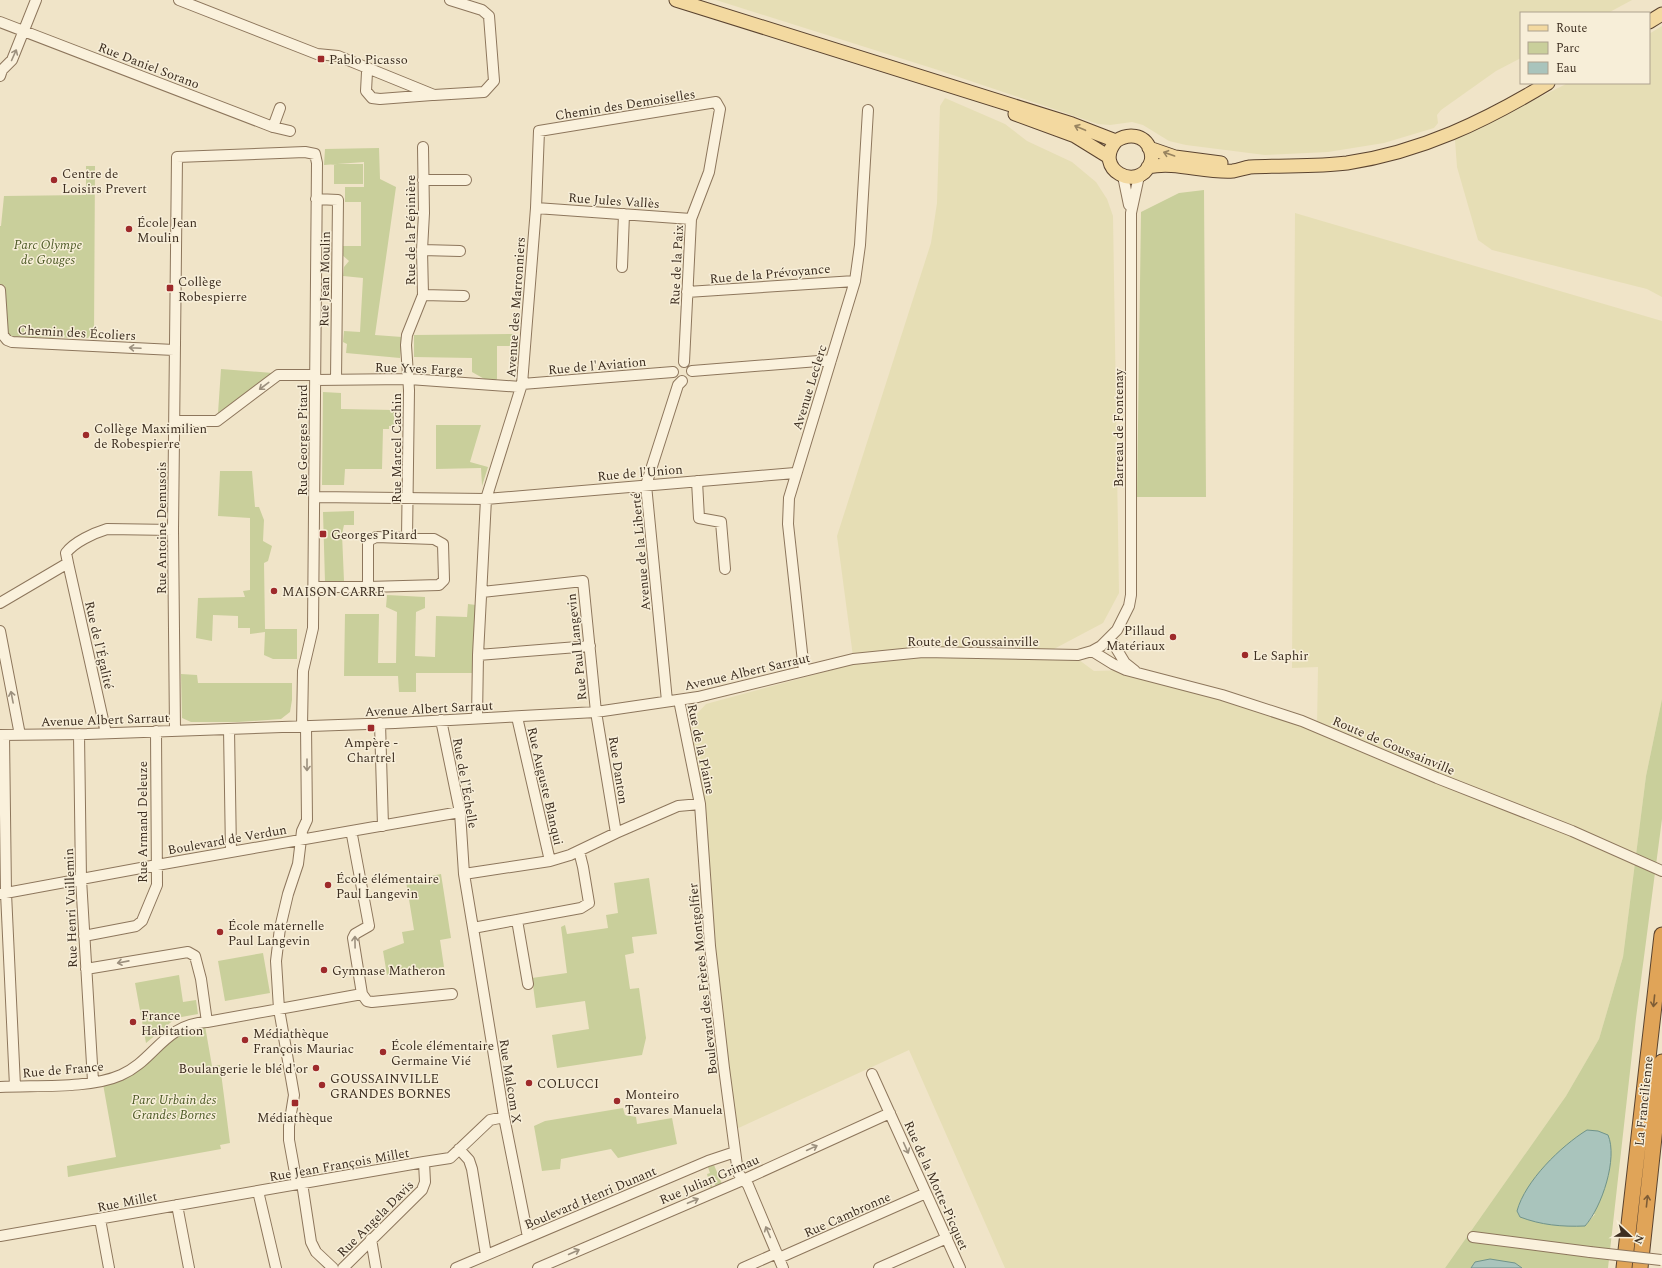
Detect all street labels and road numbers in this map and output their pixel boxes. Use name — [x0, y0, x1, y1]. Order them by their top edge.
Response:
street label: Rue Daniel Sorano — [95, 37, 202, 94]
street label: Chemin des Demoiselles — [554, 84, 697, 126]
street label: Rue de la Pépinière — [401, 175, 421, 285]
street label: Rue Jules Vallès — [568, 188, 660, 214]
street label: Rue de la Paix — [665, 224, 689, 306]
street label: Rue Jean Moulin — [314, 230, 336, 327]
street label: Avenue des Marronniers — [501, 236, 531, 378]
street label: Rue de la Prévoyance — [709, 259, 831, 289]
street label: Chemin des Écoliers — [17, 320, 137, 346]
street label: Avenue Leclerc — [787, 342, 832, 432]
street label: Rue de l'Aviation — [547, 352, 647, 380]
street label: Rue Yves Farge — [375, 357, 463, 381]
street label: Barreau de Fontenay — [1109, 368, 1129, 487]
street label: Rue Georges Pitard — [293, 384, 313, 496]
street label: Rue Marcel Cachin — [387, 392, 407, 503]
street label: Rue de l'Union — [597, 459, 684, 487]
street label: Rue Antoine Demusois — [152, 462, 172, 594]
street label: Avenue de la Liberté — [626, 492, 656, 612]
street label: Rue Paul Langevin — [561, 592, 593, 701]
street label: Rue de l'Égalité — [79, 599, 119, 691]
street label: Route de Goussainville — [907, 632, 1039, 652]
street label: Avenue Albert Sarraut — [682, 648, 812, 696]
street label: Avenue Albert Sarraut — [364, 696, 494, 722]
street label: Rue de la Plaine — [682, 702, 720, 796]
street label: Avenue Albert Sarraut — [40, 708, 170, 732]
street label: Route de Goussainville — [1329, 711, 1458, 781]
street label: Rue Auguste Blanqui — [522, 725, 568, 847]
street label: Rue Danton — [603, 735, 633, 806]
street label: Rue de l'Échelle — [447, 736, 483, 830]
street label: Rue Armand Deleuze — [133, 761, 153, 883]
street label: Boulevard de Verdun — [166, 820, 289, 860]
street label: Rue Henri Vuillemin — [59, 847, 83, 968]
street label: Boulevard des Frères Montgolfier — [683, 882, 723, 1076]
street label: Rue Malcom X — [493, 1037, 527, 1125]
street label: La Francilienne — [1629, 1055, 1659, 1147]
street label: Rue de France — [22, 1056, 105, 1084]
street label: Rue de la Motte-Picquet — [899, 1118, 974, 1254]
street label: Rue Jean François Millet — [268, 1143, 411, 1187]
street label: Rue Julian Grimau — [656, 1150, 762, 1210]
street label: Boulevard Henri Dunant — [521, 1161, 660, 1235]
street label: Rue Angela Davis — [333, 1176, 419, 1262]
street label: Rue Millet — [96, 1186, 159, 1218]
street label: Rue Cambronne — [801, 1187, 894, 1243]

